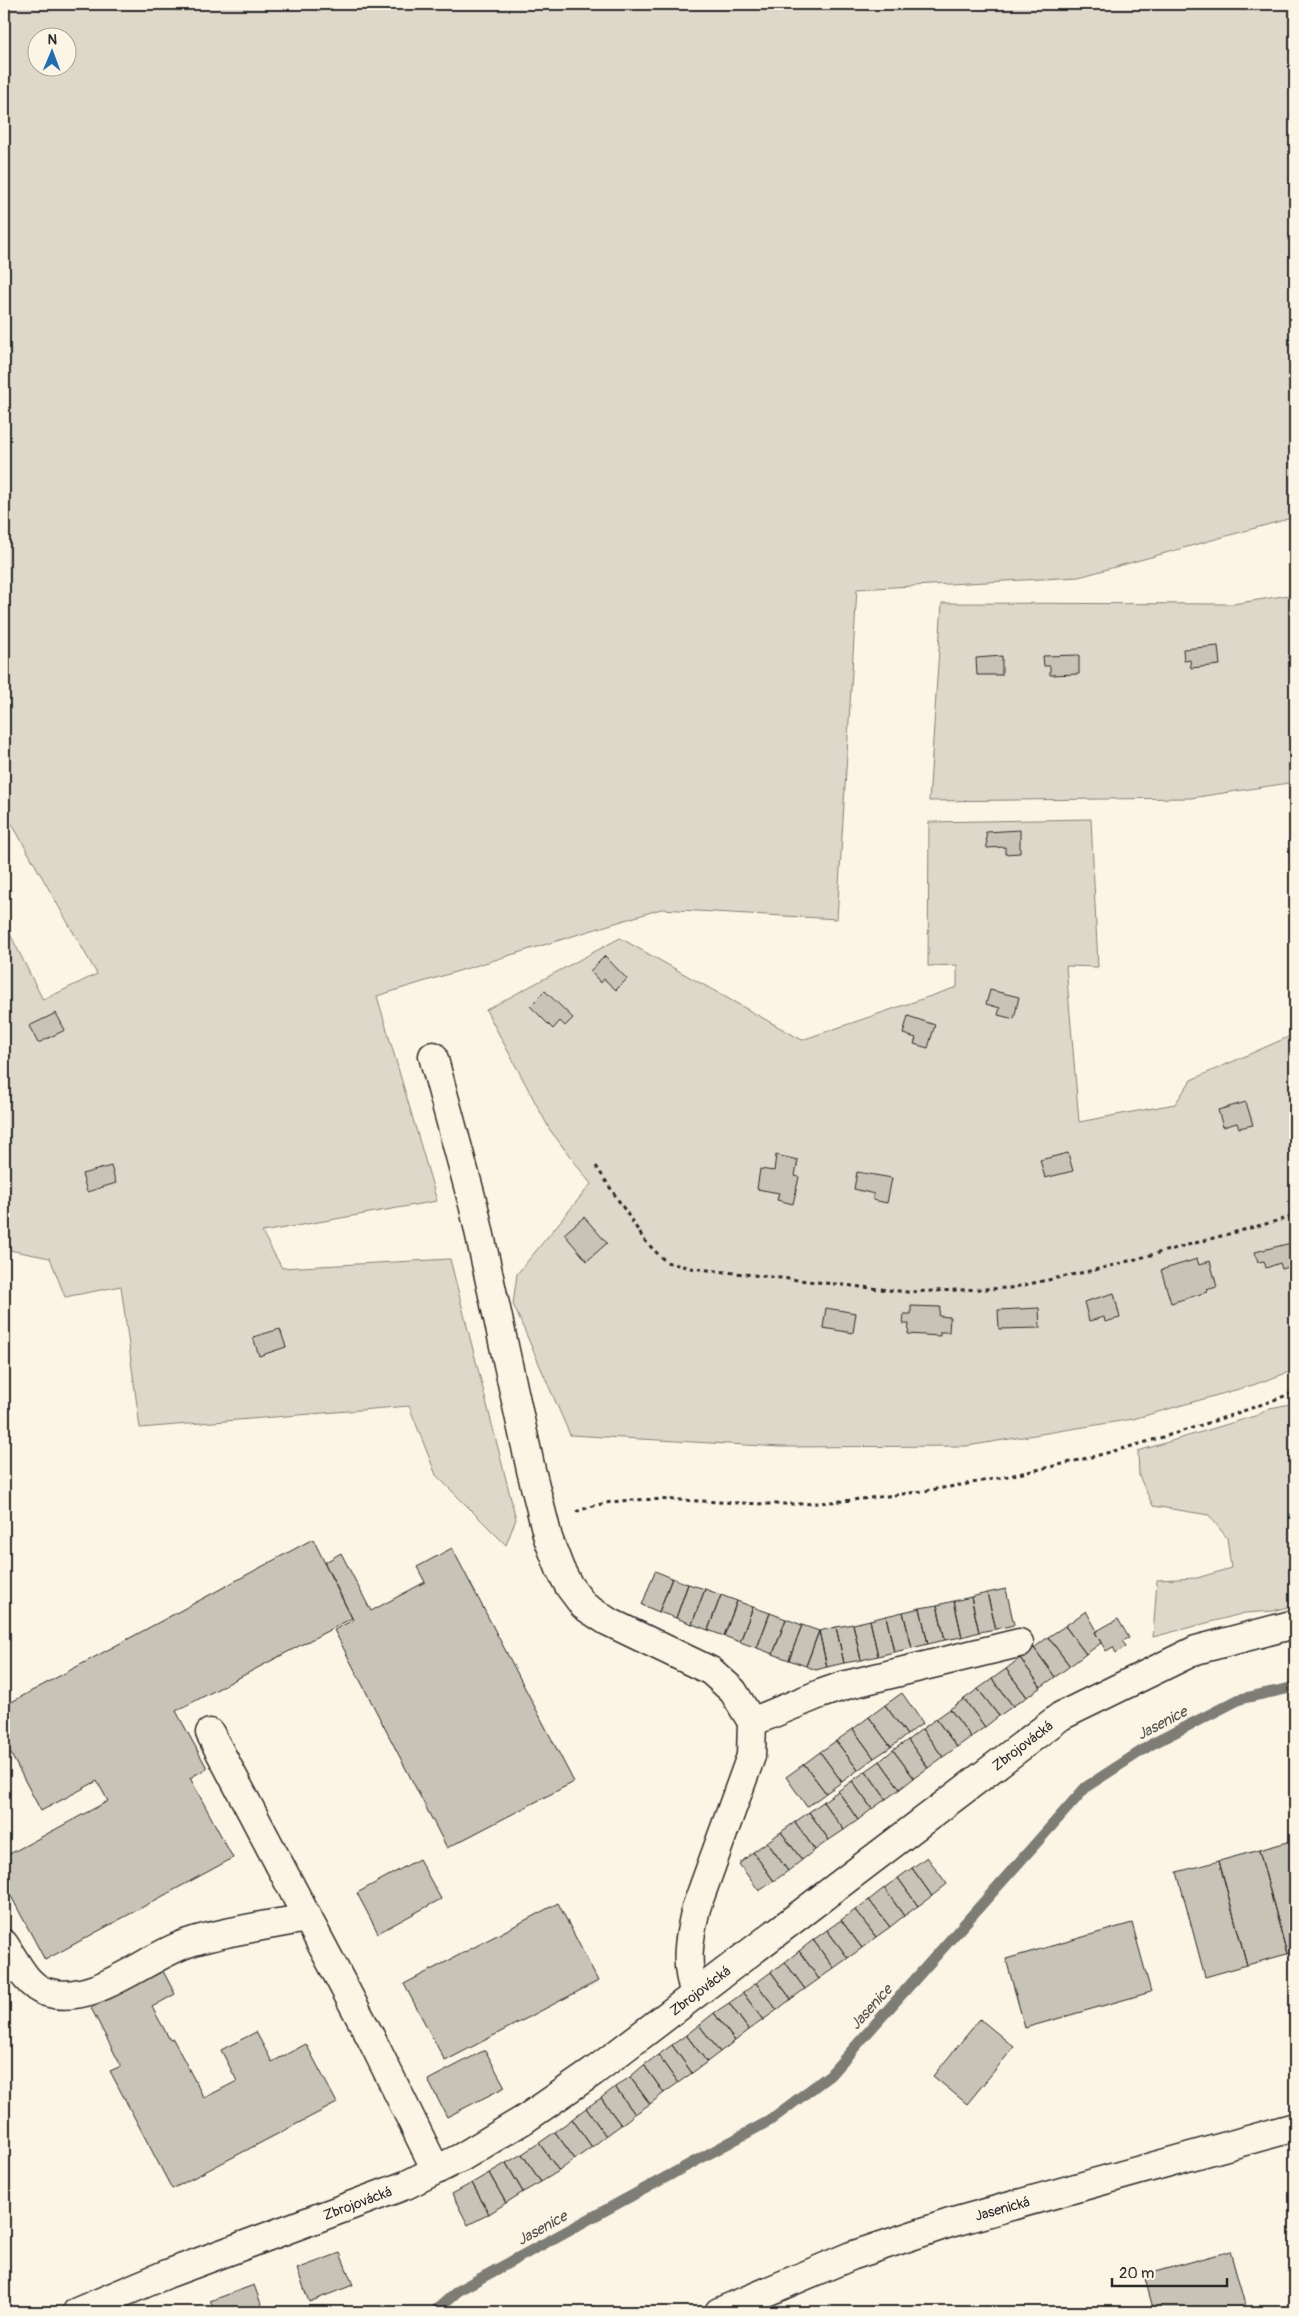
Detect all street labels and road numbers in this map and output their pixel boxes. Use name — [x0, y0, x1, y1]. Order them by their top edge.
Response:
street label: Zbrojovácká — [989, 1717, 1056, 1774]
street label: Zbrojovácká — [667, 1963, 734, 2020]
street label: Zbrojovácká — [321, 2183, 394, 2224]
street label: Jasenická — [973, 2193, 1032, 2225]

